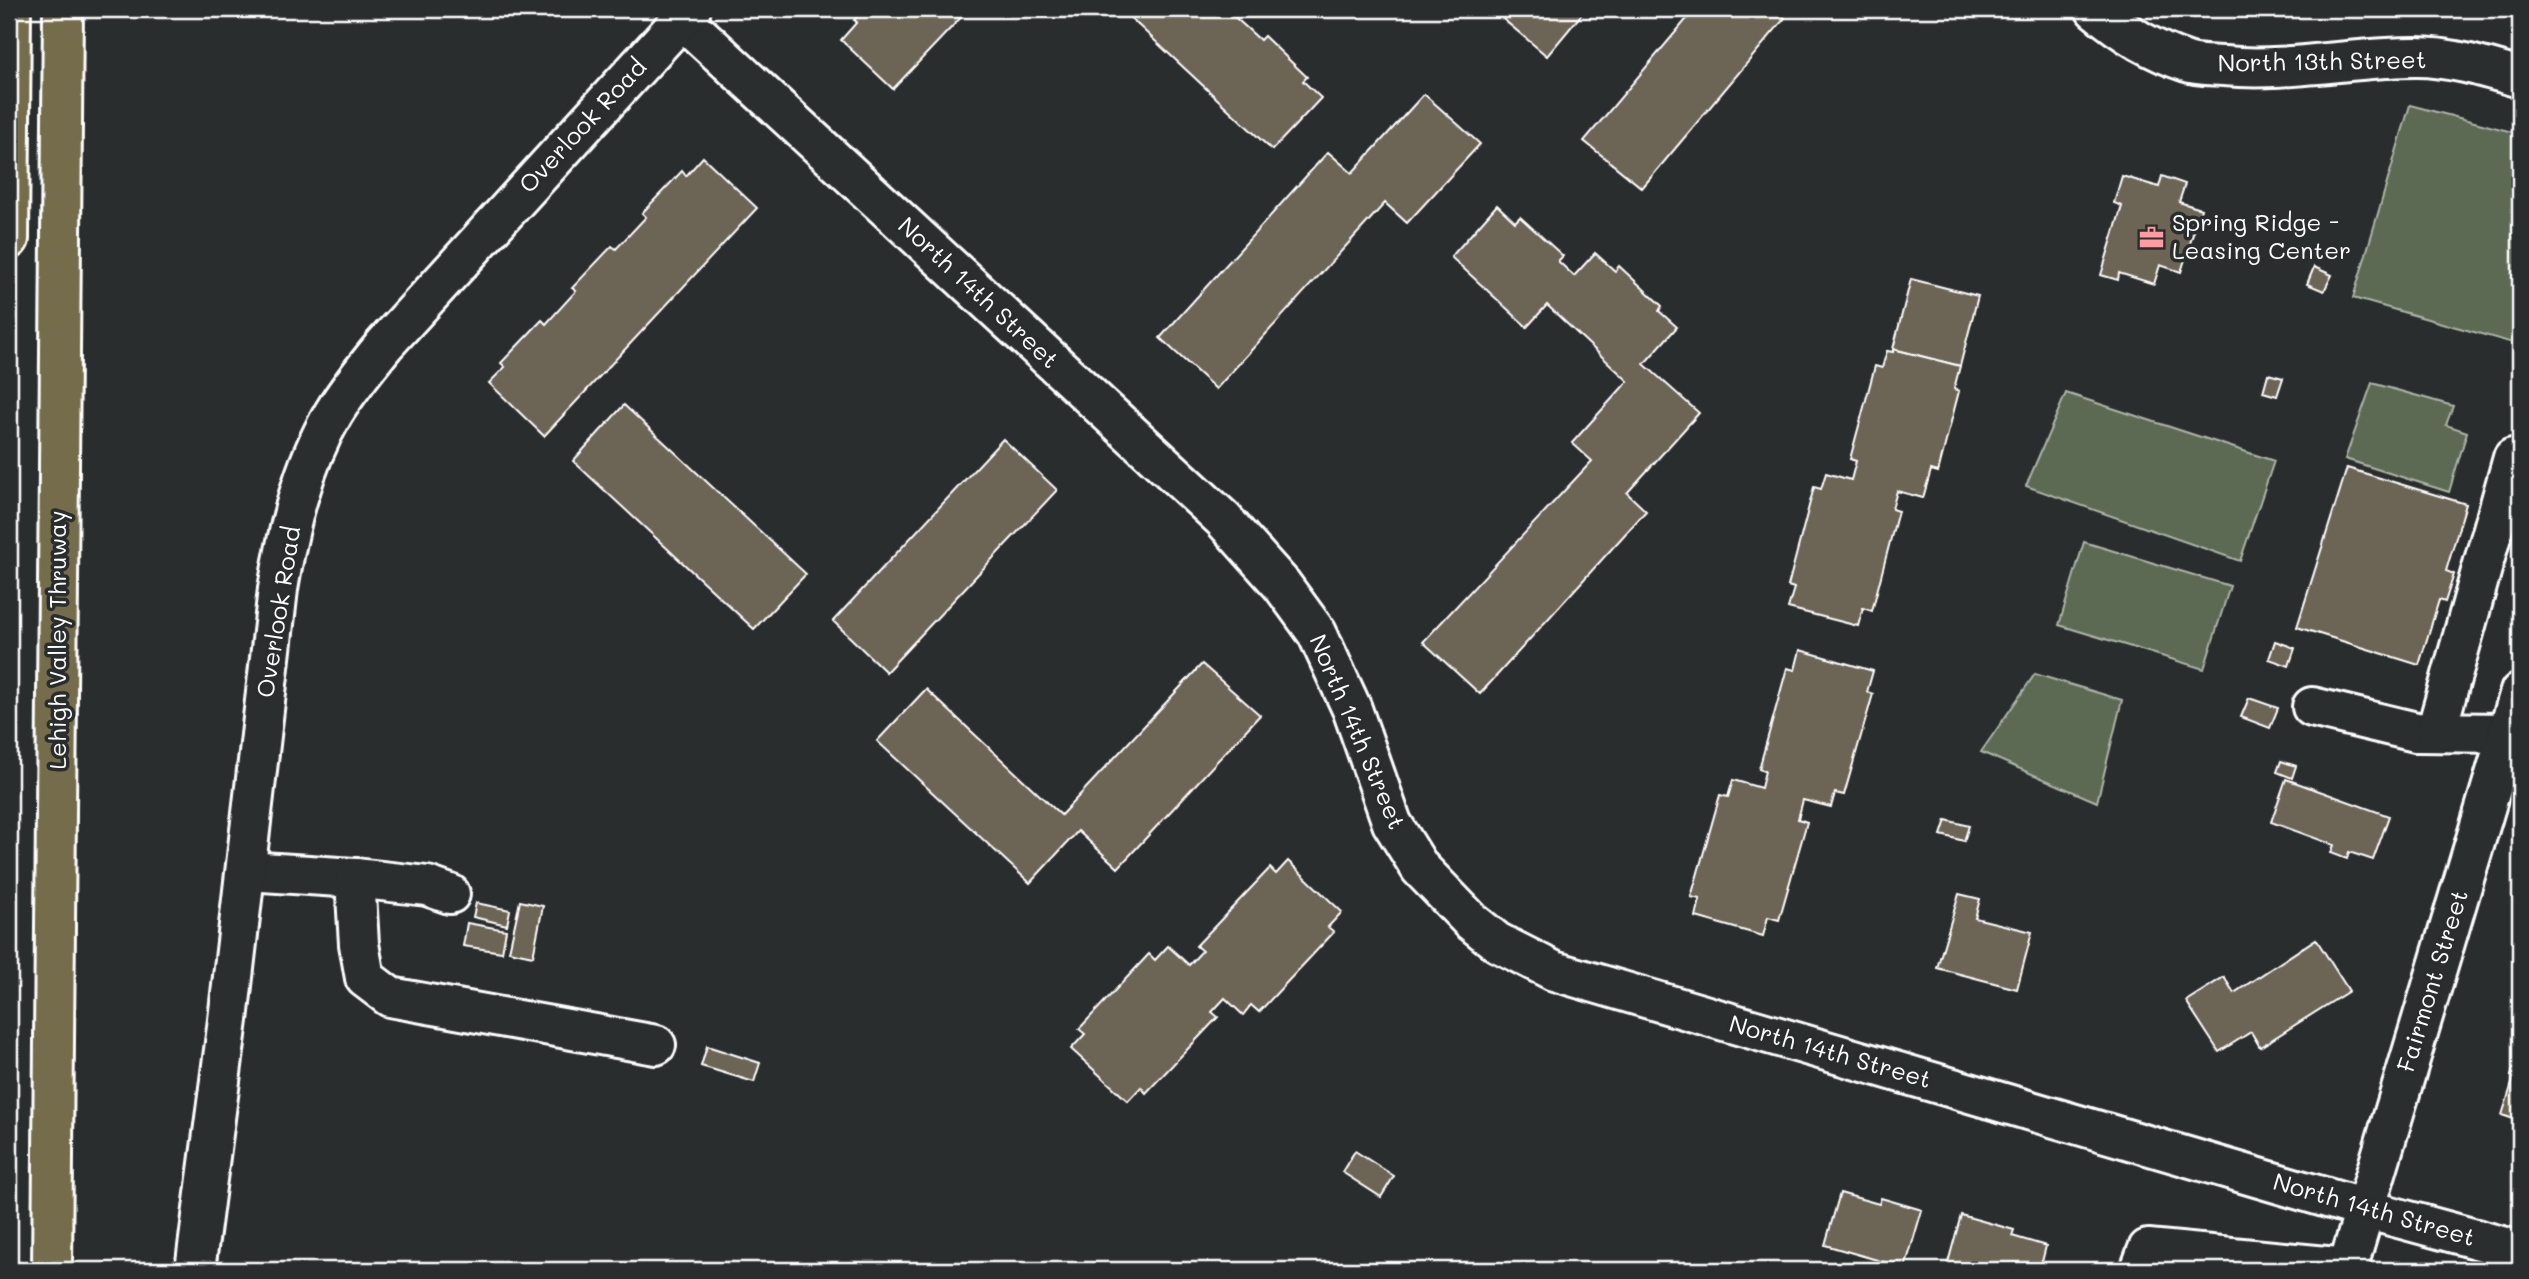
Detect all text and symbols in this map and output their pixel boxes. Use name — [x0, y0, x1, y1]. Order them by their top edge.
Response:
street label: North 13th Street — [2217, 43, 2427, 78]
street label: Overlook Road — [511, 51, 652, 199]
place label: Spring Ridge - Leasing Center — [2172, 206, 2351, 265]
street label: North 14th Street — [892, 209, 1066, 374]
office icon: Spring Ridge - Leasing Center — [2138, 223, 2166, 251]
street label: Lehigh Valley Thruway — [41, 510, 72, 770]
street label: Overlook Road — [249, 524, 306, 700]
street label: North 14th Street — [1303, 629, 1413, 834]
street label: Fairmont Street — [2389, 886, 2474, 1075]
street label: North 14th Street — [1726, 1007, 1935, 1094]
street label: North 14th Street — [2270, 1165, 2479, 1252]

